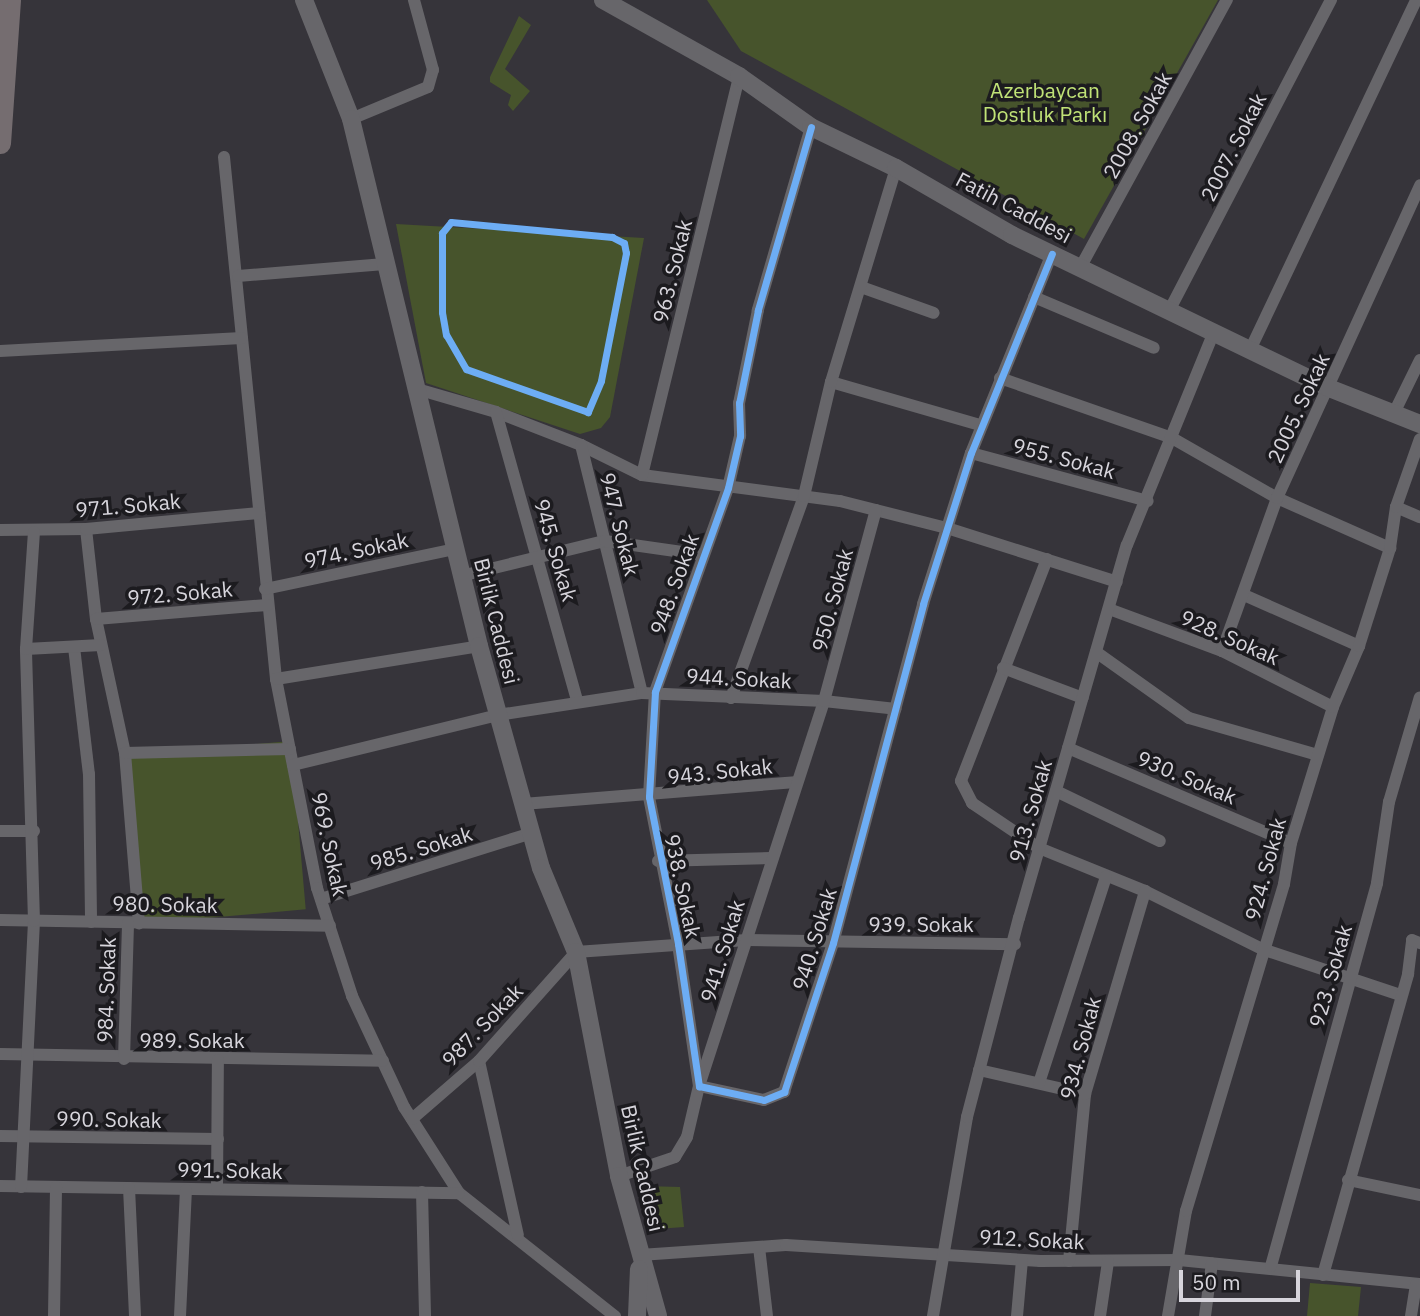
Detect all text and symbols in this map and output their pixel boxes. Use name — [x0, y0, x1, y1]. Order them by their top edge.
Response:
street label: 2008. Sokak — [1097, 67, 1177, 183]
park label: Azerbaycan Dostluk Parkı — [983, 77, 1107, 127]
street label: 2007. Sokak — [1195, 89, 1271, 205]
street label: Fatih Caddesi — [952, 166, 1076, 248]
street label: 963. Sokak — [647, 217, 697, 325]
street label: 2005. Sokak — [1262, 349, 1334, 467]
street label: 955. Sokak — [1010, 432, 1118, 484]
street label: 947. Sokak — [595, 470, 645, 578]
street label: 971. Sokak — [74, 488, 182, 522]
street label: 945. Sokak — [529, 496, 583, 604]
street label: 974. Sokak — [302, 527, 410, 573]
street label: 948. Sokak — [644, 530, 704, 638]
street label: 950. Sokak — [806, 546, 858, 654]
street label: Birlik Caddesi — [469, 555, 525, 687]
street label: 972. Sokak — [126, 576, 234, 610]
street label: 928. Sokak — [1177, 604, 1283, 670]
street label: 944. Sokak — [686, 663, 792, 693]
street label: 930. Sokak — [1133, 745, 1241, 809]
street label: 943. Sokak — [666, 753, 774, 789]
street label: 913. Sokak — [1003, 757, 1057, 865]
street label: 969. Sokak — [307, 790, 353, 898]
street label: 924. Sokak — [1239, 815, 1291, 923]
street label: 985. Sokak — [367, 821, 475, 875]
street label: 938. Sokak — [660, 832, 706, 940]
street label: 940. Sokak — [787, 885, 841, 993]
street label: 980. Sokak — [112, 890, 218, 918]
street label: 941. Sokak — [695, 897, 749, 1005]
street label: 939. Sokak — [868, 911, 974, 937]
street label: 923. Sokak — [1303, 922, 1357, 1030]
street label: 984. Sokak — [92, 937, 120, 1043]
street label: 987. Sokak — [436, 978, 528, 1072]
street label: 934. Sokak — [1054, 994, 1106, 1102]
street label: 989. Sokak — [139, 1027, 245, 1053]
street label: Birlik Caddesi — [616, 1102, 670, 1234]
street label: 990. Sokak — [56, 1105, 162, 1133]
street label: 991. Sokak — [177, 1156, 283, 1184]
street label: 912. Sokak — [979, 1224, 1085, 1254]
scale bar — [1182, 1256, 1303, 1300]
text: 50 m — [1192, 1268, 1241, 1296]

